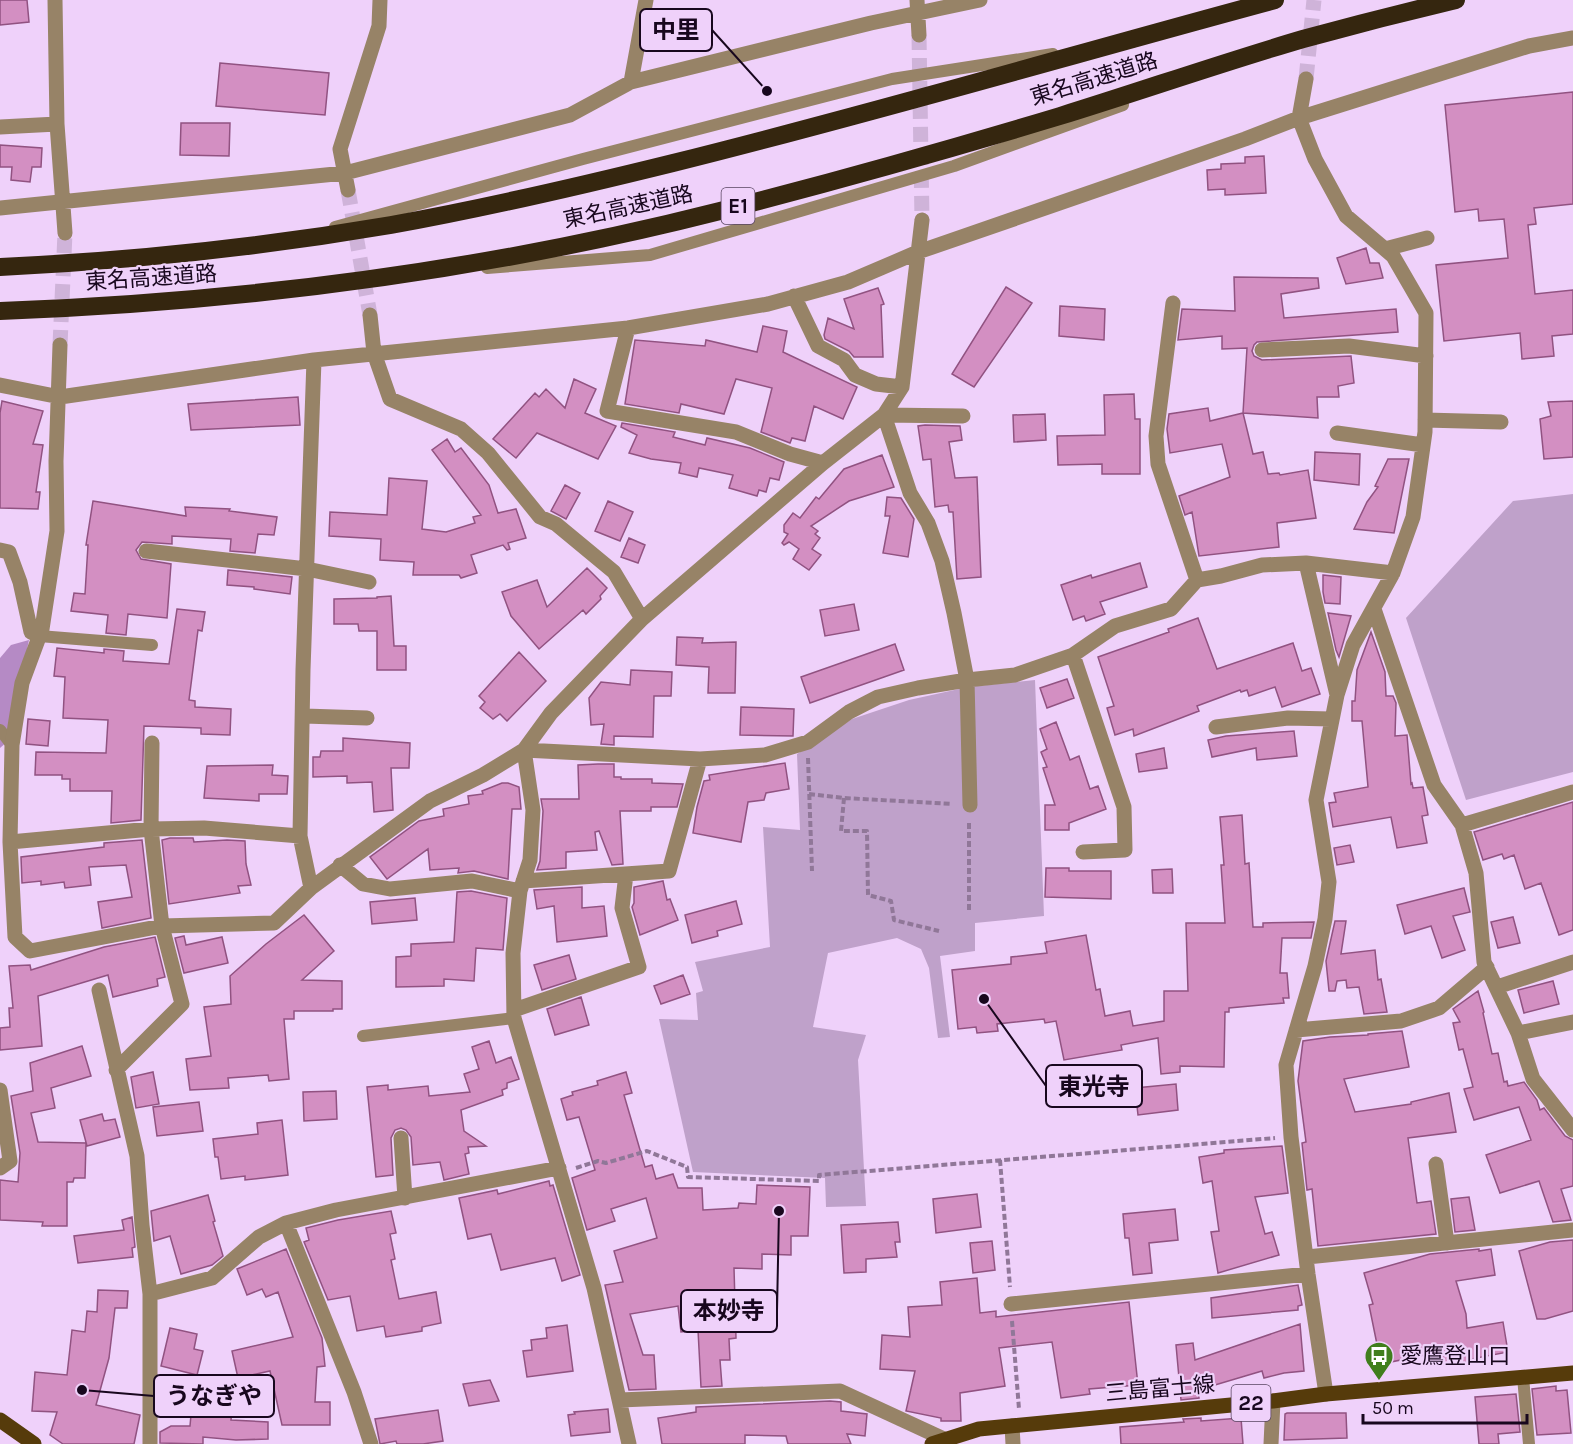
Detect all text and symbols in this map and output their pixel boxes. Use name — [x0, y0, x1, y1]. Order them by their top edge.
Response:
callout: 中里 — [640, 9, 712, 51]
text: 中里 — [652, 16, 700, 44]
street label: 東名高速道路 — [1027, 47, 1161, 111]
street label: 東名高速道路 — [561, 181, 695, 233]
road number: E1 — [722, 188, 754, 224]
street label: 東名高速道路 — [84, 260, 218, 296]
callout: 東光寺 — [1046, 1065, 1142, 1107]
text: 東光寺 — [1058, 1073, 1130, 1101]
callout: 本妙寺 — [681, 1290, 777, 1332]
text: 本妙寺 — [693, 1297, 765, 1325]
bus stop icon: 愛鷹登山口 — [1363, 1340, 1395, 1382]
place label: 愛鷹登山口 — [1400, 1343, 1510, 1369]
street label: 三島富士線 — [1104, 1371, 1216, 1407]
callout: うなぎや — [154, 1375, 274, 1417]
text: うなぎや — [166, 1382, 262, 1410]
road number: 22 — [1232, 1385, 1270, 1421]
scale bar — [1363, 1387, 1526, 1425]
text: 50 m — [1372, 1397, 1414, 1419]

